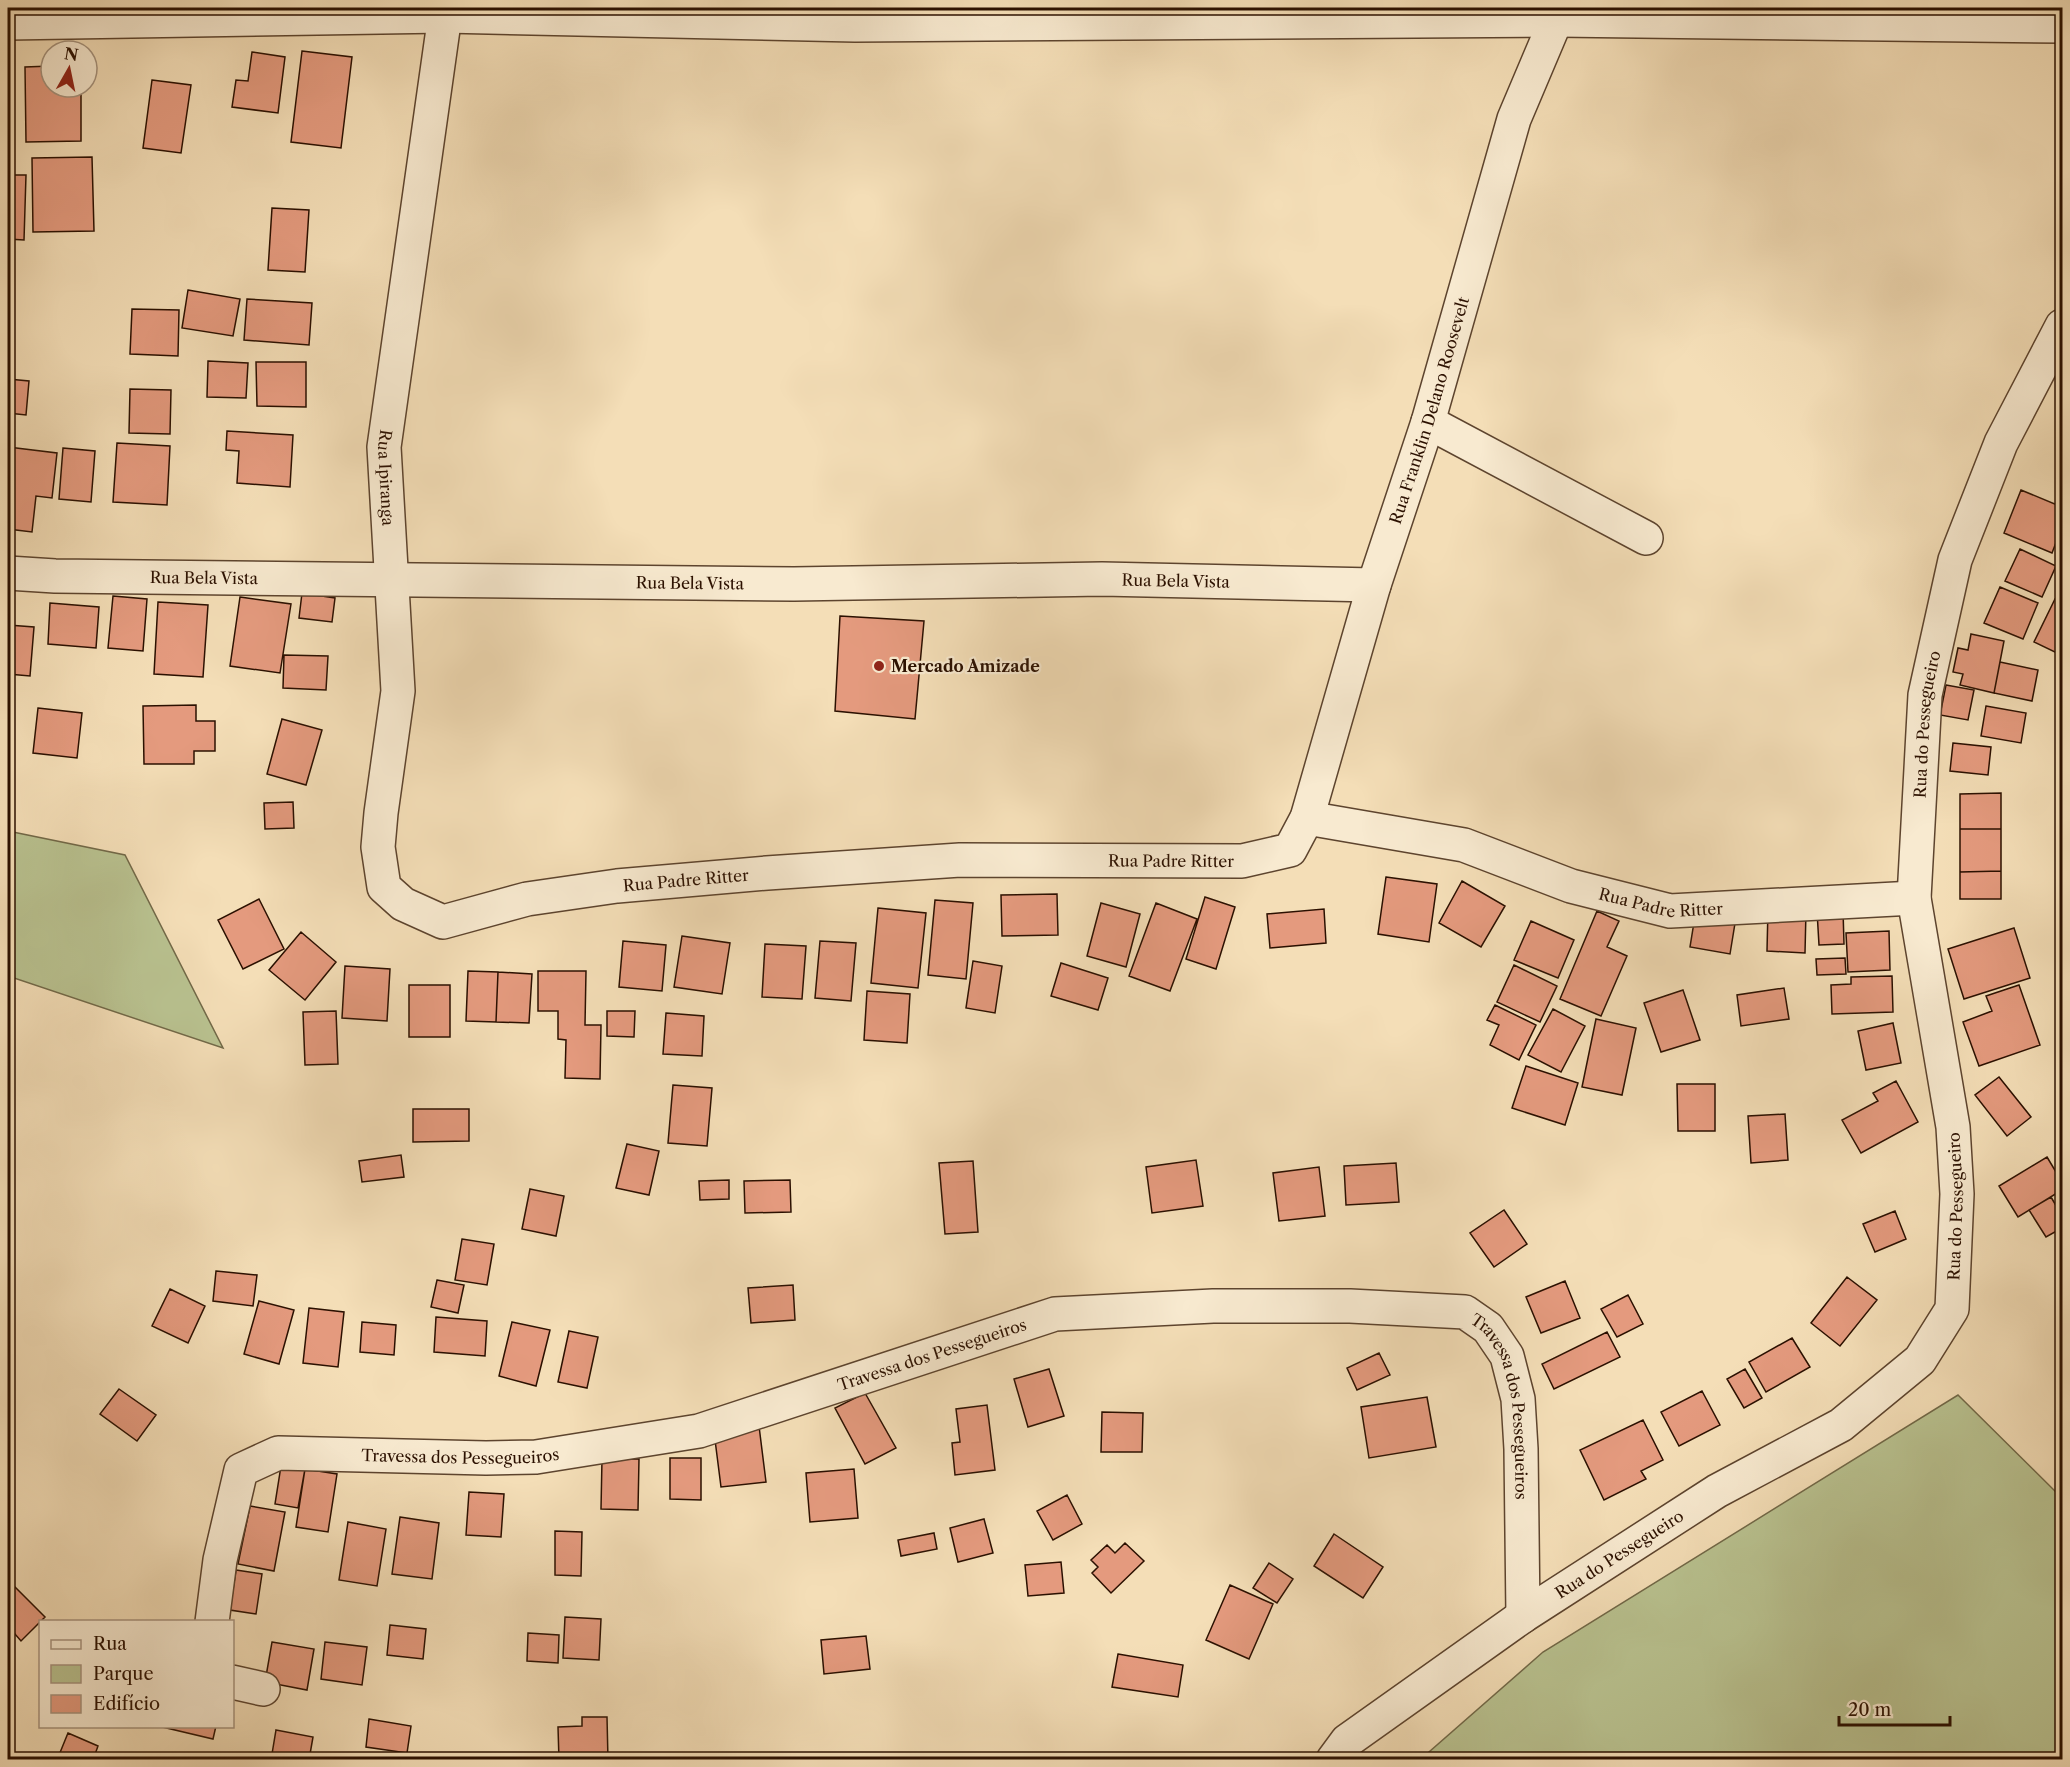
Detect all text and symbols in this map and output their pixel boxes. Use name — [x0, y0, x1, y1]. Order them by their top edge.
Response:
north arrow — [39, 39, 99, 99]
text: N — [63, 43, 80, 65]
street label: Rua Franklin Delano Roosevelt — [1385, 294, 1473, 527]
street label: Rua Ipiranga — [374, 428, 399, 527]
street label: Rua Bela Vista — [150, 567, 259, 588]
street label: Rua Bela Vista — [1121, 569, 1231, 592]
street label: Rua Bela Vista — [636, 572, 745, 593]
street label: Rua do Pessegueiro — [1909, 649, 1945, 799]
place label: Mercado Amizade — [891, 656, 1040, 676]
marker: Mercado Amizade — [872, 659, 886, 673]
street label: Rua Padre Ritter — [1108, 851, 1234, 871]
street label: Rua Padre Ritter — [622, 865, 750, 895]
street label: Rua Padre Ritter — [1597, 883, 1724, 921]
street label: Rua do Pessegueiro — [1943, 1131, 1967, 1281]
street label: Travessa dos Pessegueiros — [1467, 1309, 1532, 1500]
street label: Travessa dos Pessegueiros — [835, 1314, 1029, 1395]
street label: Travessa dos Pessegueiros — [361, 1443, 560, 1468]
street label: Rua do Pessegueiro — [1551, 1505, 1687, 1603]
legend — [39, 1620, 234, 1728]
text: Rua — [93, 1633, 127, 1655]
text: Parque — [93, 1663, 154, 1685]
scale bar — [1839, 1689, 1950, 1727]
text: Edifício — [93, 1693, 160, 1715]
text: 20 m — [1848, 1699, 1892, 1721]

